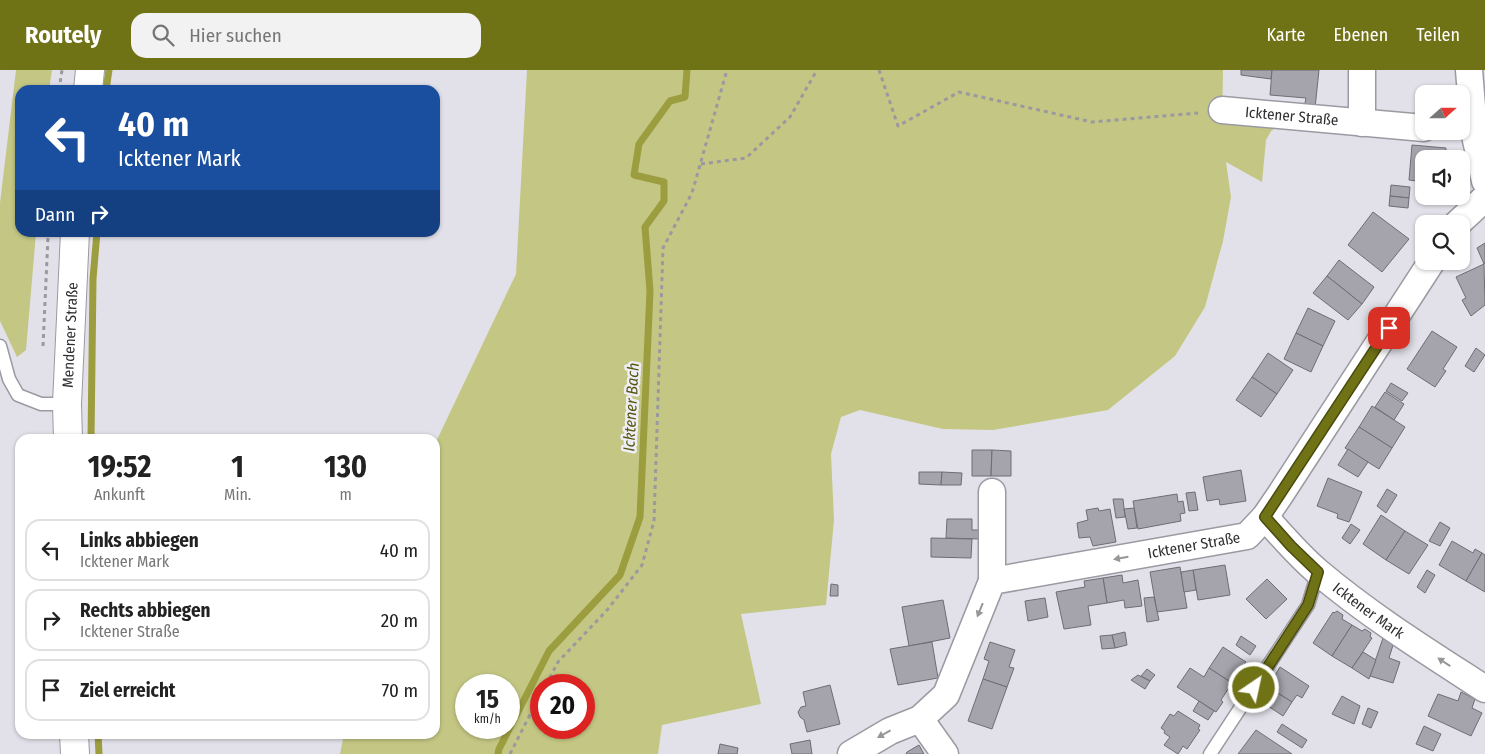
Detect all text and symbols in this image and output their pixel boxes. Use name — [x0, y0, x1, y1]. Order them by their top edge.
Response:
search box — [131, 13, 481, 58]
text: Routely — [25, 21, 101, 49]
icon: search — [149, 21, 177, 49]
text: Hier suchen — [189, 24, 282, 47]
text: Karte — [1266, 24, 1305, 46]
text: Ebenen — [1333, 24, 1388, 46]
text: Teilen — [1416, 24, 1460, 46]
north arrow — [1415, 85, 1470, 140]
map controls — [1415, 85, 1470, 270]
text: 40 m — [118, 103, 189, 145]
street label: Icktener Straße — [1244, 103, 1339, 129]
icon: left — [35, 105, 100, 170]
text: Icktener Mark — [118, 145, 241, 172]
button: sound — [1415, 150, 1470, 205]
icon: right — [85, 200, 113, 228]
text: Dann — [35, 203, 75, 226]
button: search — [1415, 215, 1470, 270]
street label: Mendener Straße — [59, 282, 82, 388]
pin — [1368, 307, 1410, 349]
icon: arrive — [1375, 314, 1403, 342]
water label: Icktener Bach — [619, 362, 643, 452]
text: 19:52 — [88, 449, 151, 485]
text: 1 — [231, 449, 244, 485]
text: 130 — [324, 449, 367, 485]
text: Ankunft — [94, 485, 145, 504]
text: Min. — [224, 485, 251, 504]
text: m — [339, 485, 352, 504]
street label: Icktener Straße — [1146, 528, 1242, 562]
text: Links abbiegen — [80, 529, 199, 552]
icon: left — [37, 536, 65, 564]
text: 40 m — [380, 539, 418, 562]
text: Icktener Mark — [80, 552, 169, 571]
one-way arrow — [1113, 554, 1129, 562]
street label: Icktener Mark — [1329, 579, 1408, 643]
text: Rechts abbiegen — [80, 599, 210, 622]
one-way arrow — [976, 603, 984, 618]
icon: right — [37, 606, 65, 634]
text: 20 m — [381, 609, 418, 632]
text: Icktener Straße — [80, 622, 180, 641]
one-way arrow — [1437, 658, 1451, 667]
position arrow — [1227, 661, 1279, 713]
speed limit sign: 20 — [530, 674, 595, 739]
icon: arrive — [37, 676, 65, 704]
text: Ziel erreicht — [80, 679, 176, 702]
text: 70 m — [382, 679, 418, 702]
text: 15 — [476, 685, 499, 715]
text: km/h — [474, 712, 501, 726]
one-way arrow — [878, 730, 891, 739]

